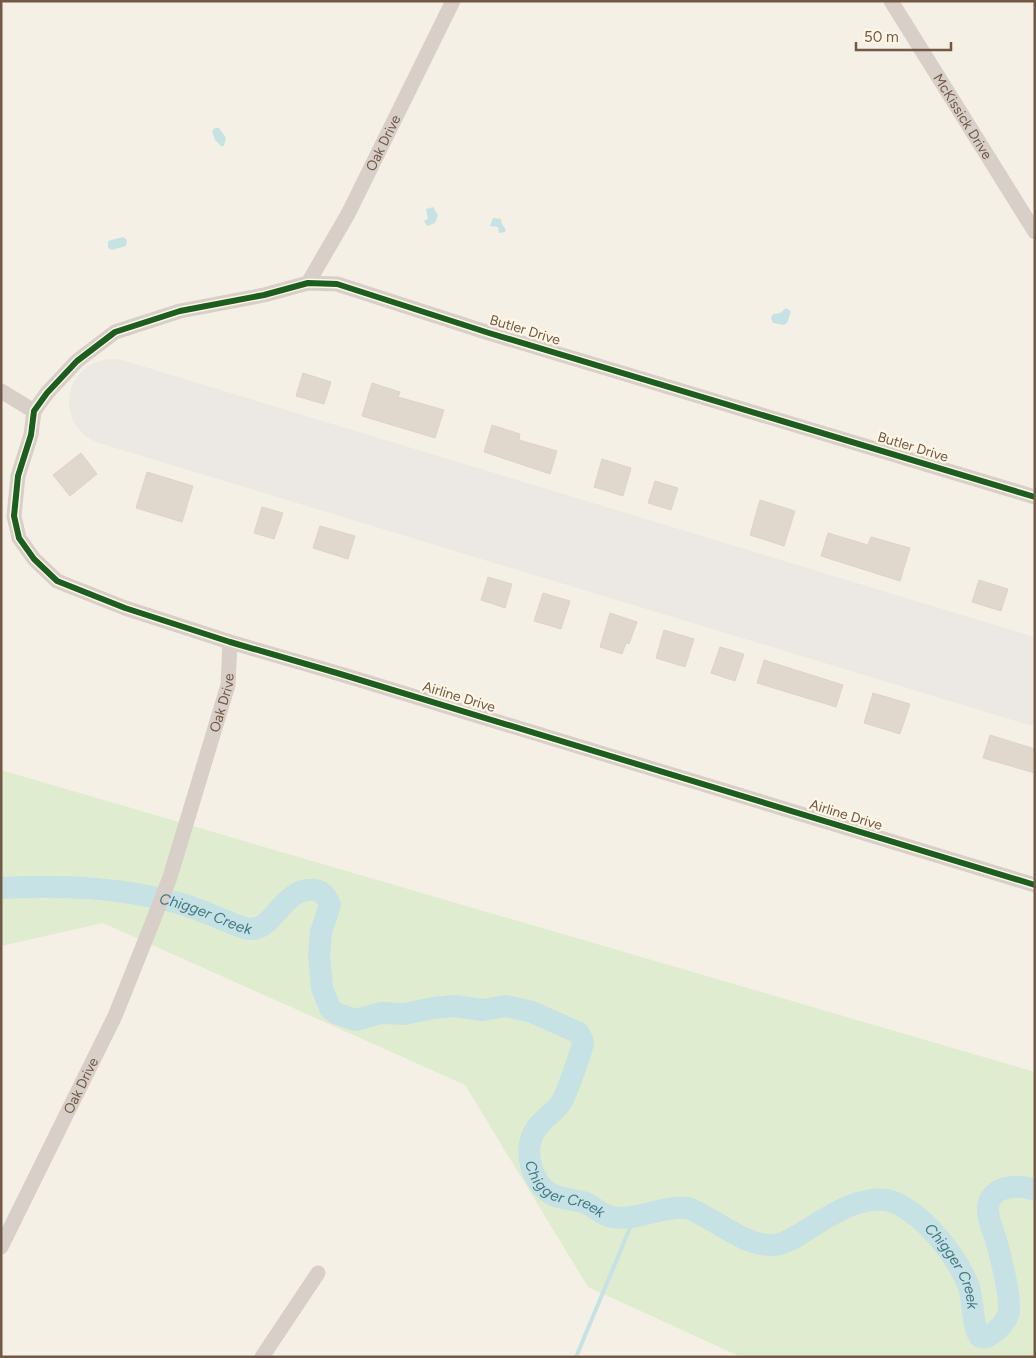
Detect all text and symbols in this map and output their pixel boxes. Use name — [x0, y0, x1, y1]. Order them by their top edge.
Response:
scale bar — [856, 20, 951, 52]
text: 50 m — [864, 28, 899, 46]
street label: McKissick Drive — [930, 70, 996, 163]
street label: Oak Drive — [362, 112, 404, 174]
street label: Butler Drive — [488, 311, 563, 349]
street label: Butler Drive — [876, 428, 951, 466]
street label: Oak Drive — [206, 673, 237, 734]
street label: Airline Drive — [421, 678, 498, 716]
street label: Airline Drive — [808, 796, 885, 834]
water label: Chigger Creek — [158, 890, 254, 938]
street label: Oak Drive — [60, 1054, 102, 1117]
water label: Chigger Creek — [521, 1159, 609, 1222]
water label: Chigger Creek — [921, 1220, 982, 1311]

